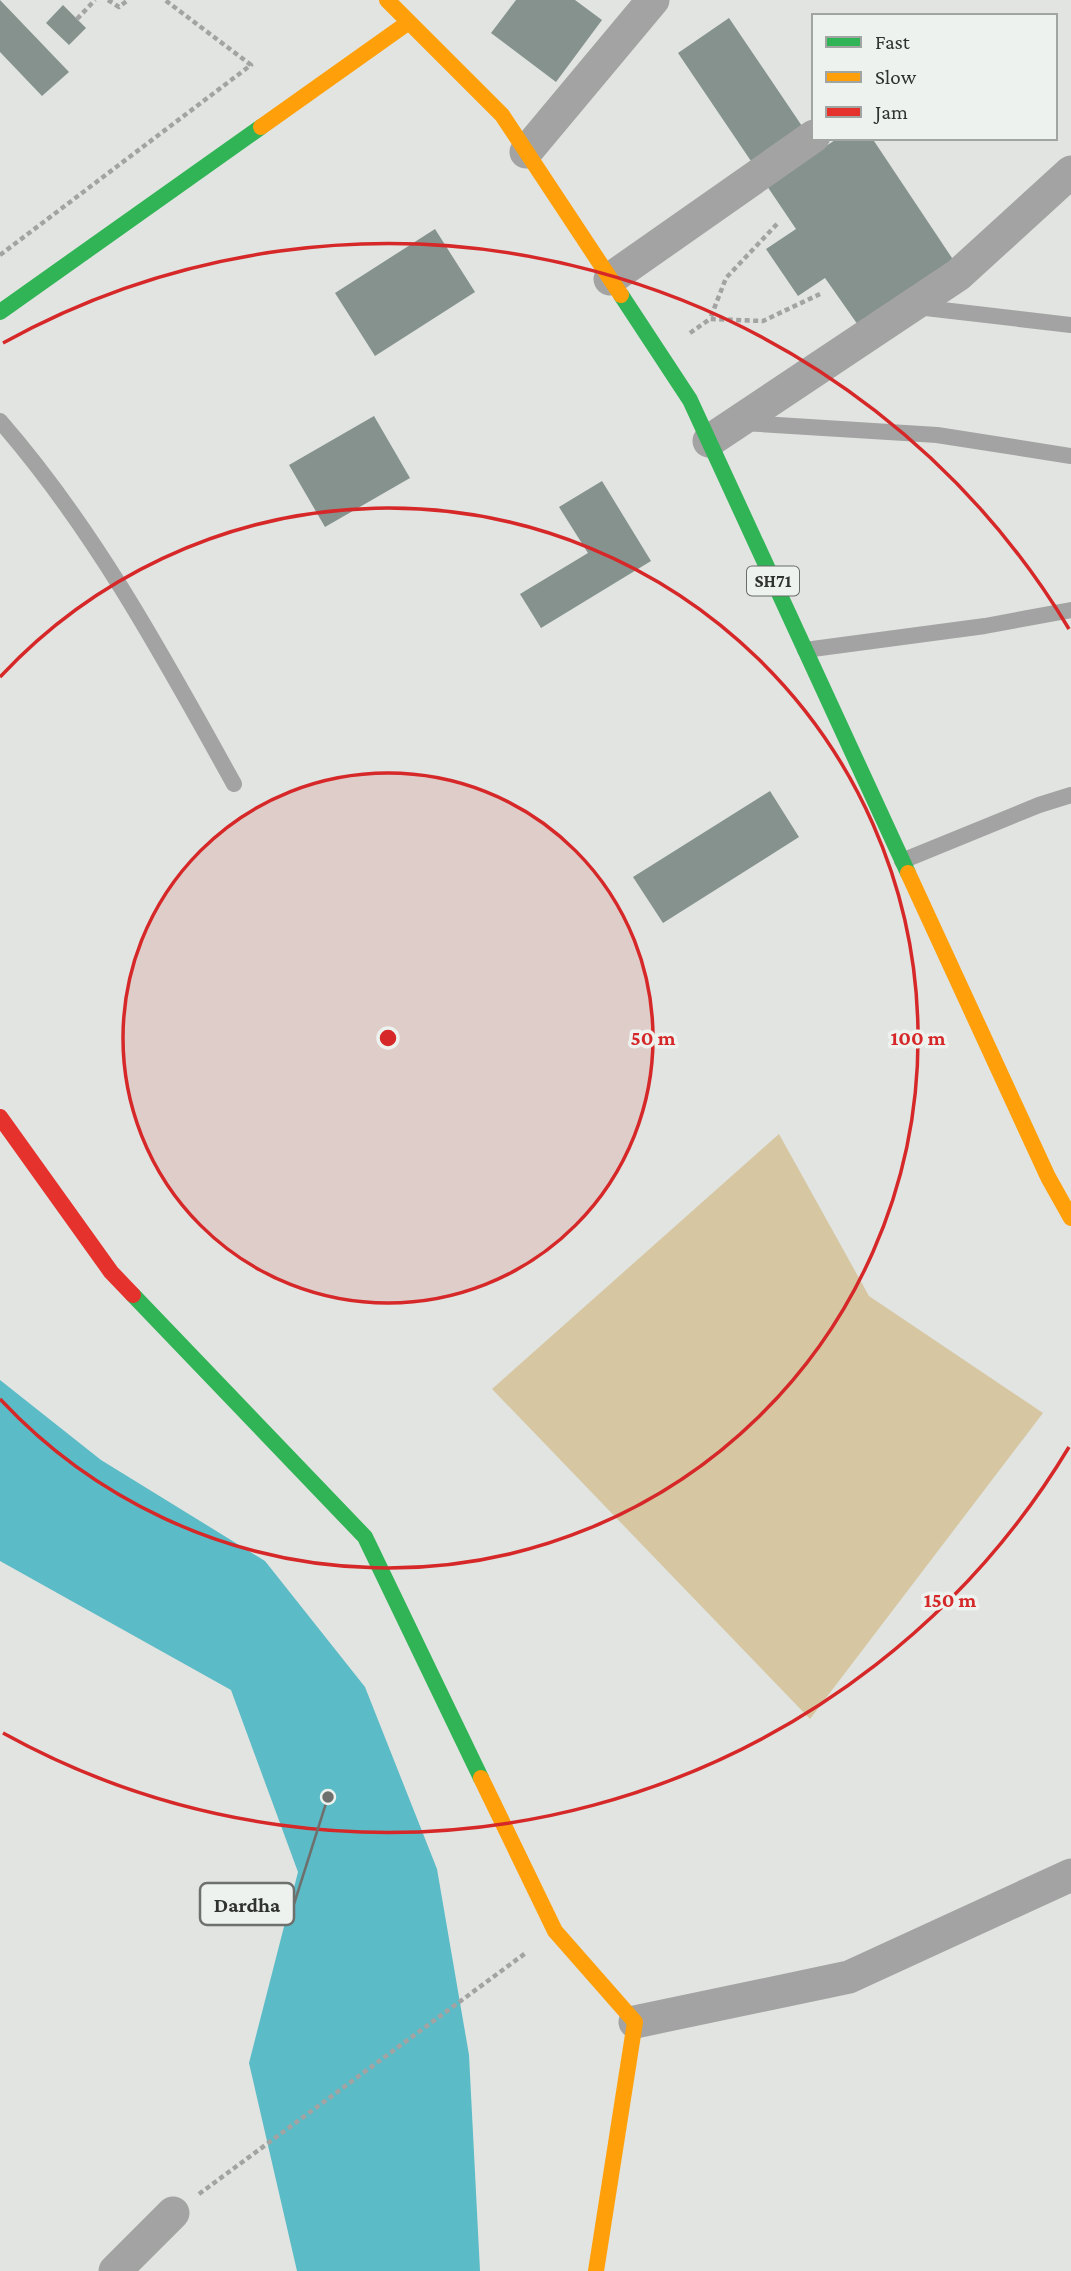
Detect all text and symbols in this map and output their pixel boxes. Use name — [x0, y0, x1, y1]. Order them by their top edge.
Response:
legend — [812, 14, 1057, 140]
text: Fast — [875, 30, 911, 54]
text: Slow — [875, 65, 917, 89]
text: Jam — [873, 100, 908, 124]
road number: SH71 — [747, 566, 799, 596]
centre of rings — [376, 1026, 400, 1050]
text: 50 m — [631, 1026, 676, 1050]
text: 100 m — [890, 1026, 946, 1050]
text: 150 m — [924, 1588, 977, 1612]
callout: Dardha — [200, 1883, 294, 1925]
text: Dardha — [214, 1893, 281, 1917]

